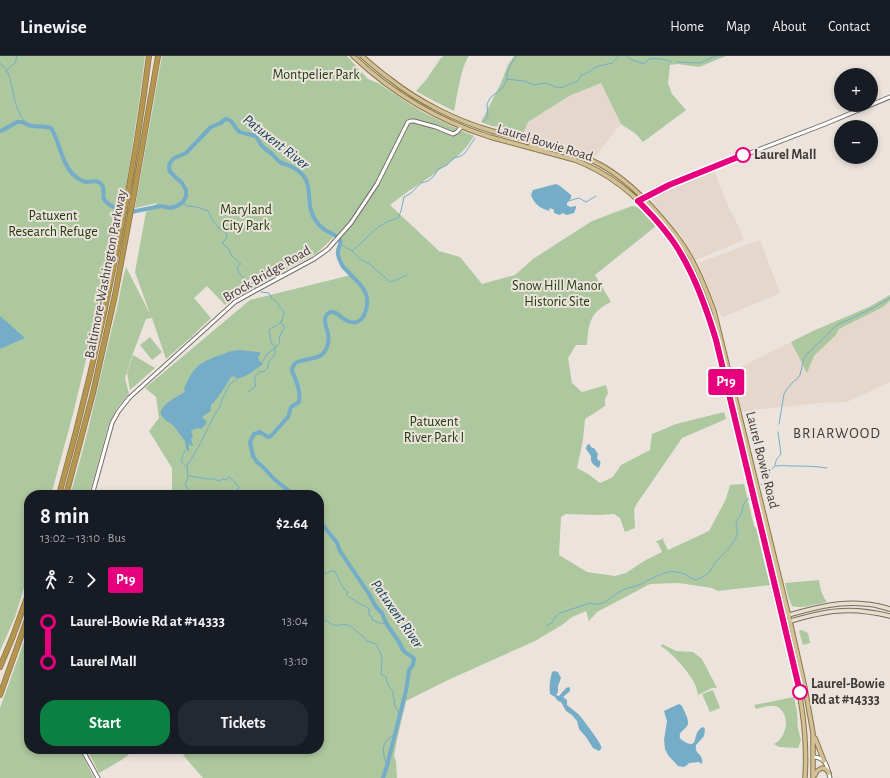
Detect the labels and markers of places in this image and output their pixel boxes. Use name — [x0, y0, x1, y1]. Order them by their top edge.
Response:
marker: Laurel Mall — [735, 147, 751, 163]
place label: Laurel Mall — [754, 148, 816, 162]
place label: Laurel-Bowie Rd at #14333 — [811, 677, 885, 707]
marker: Laurel-Bowie Rd at #14333 — [792, 684, 808, 700]

